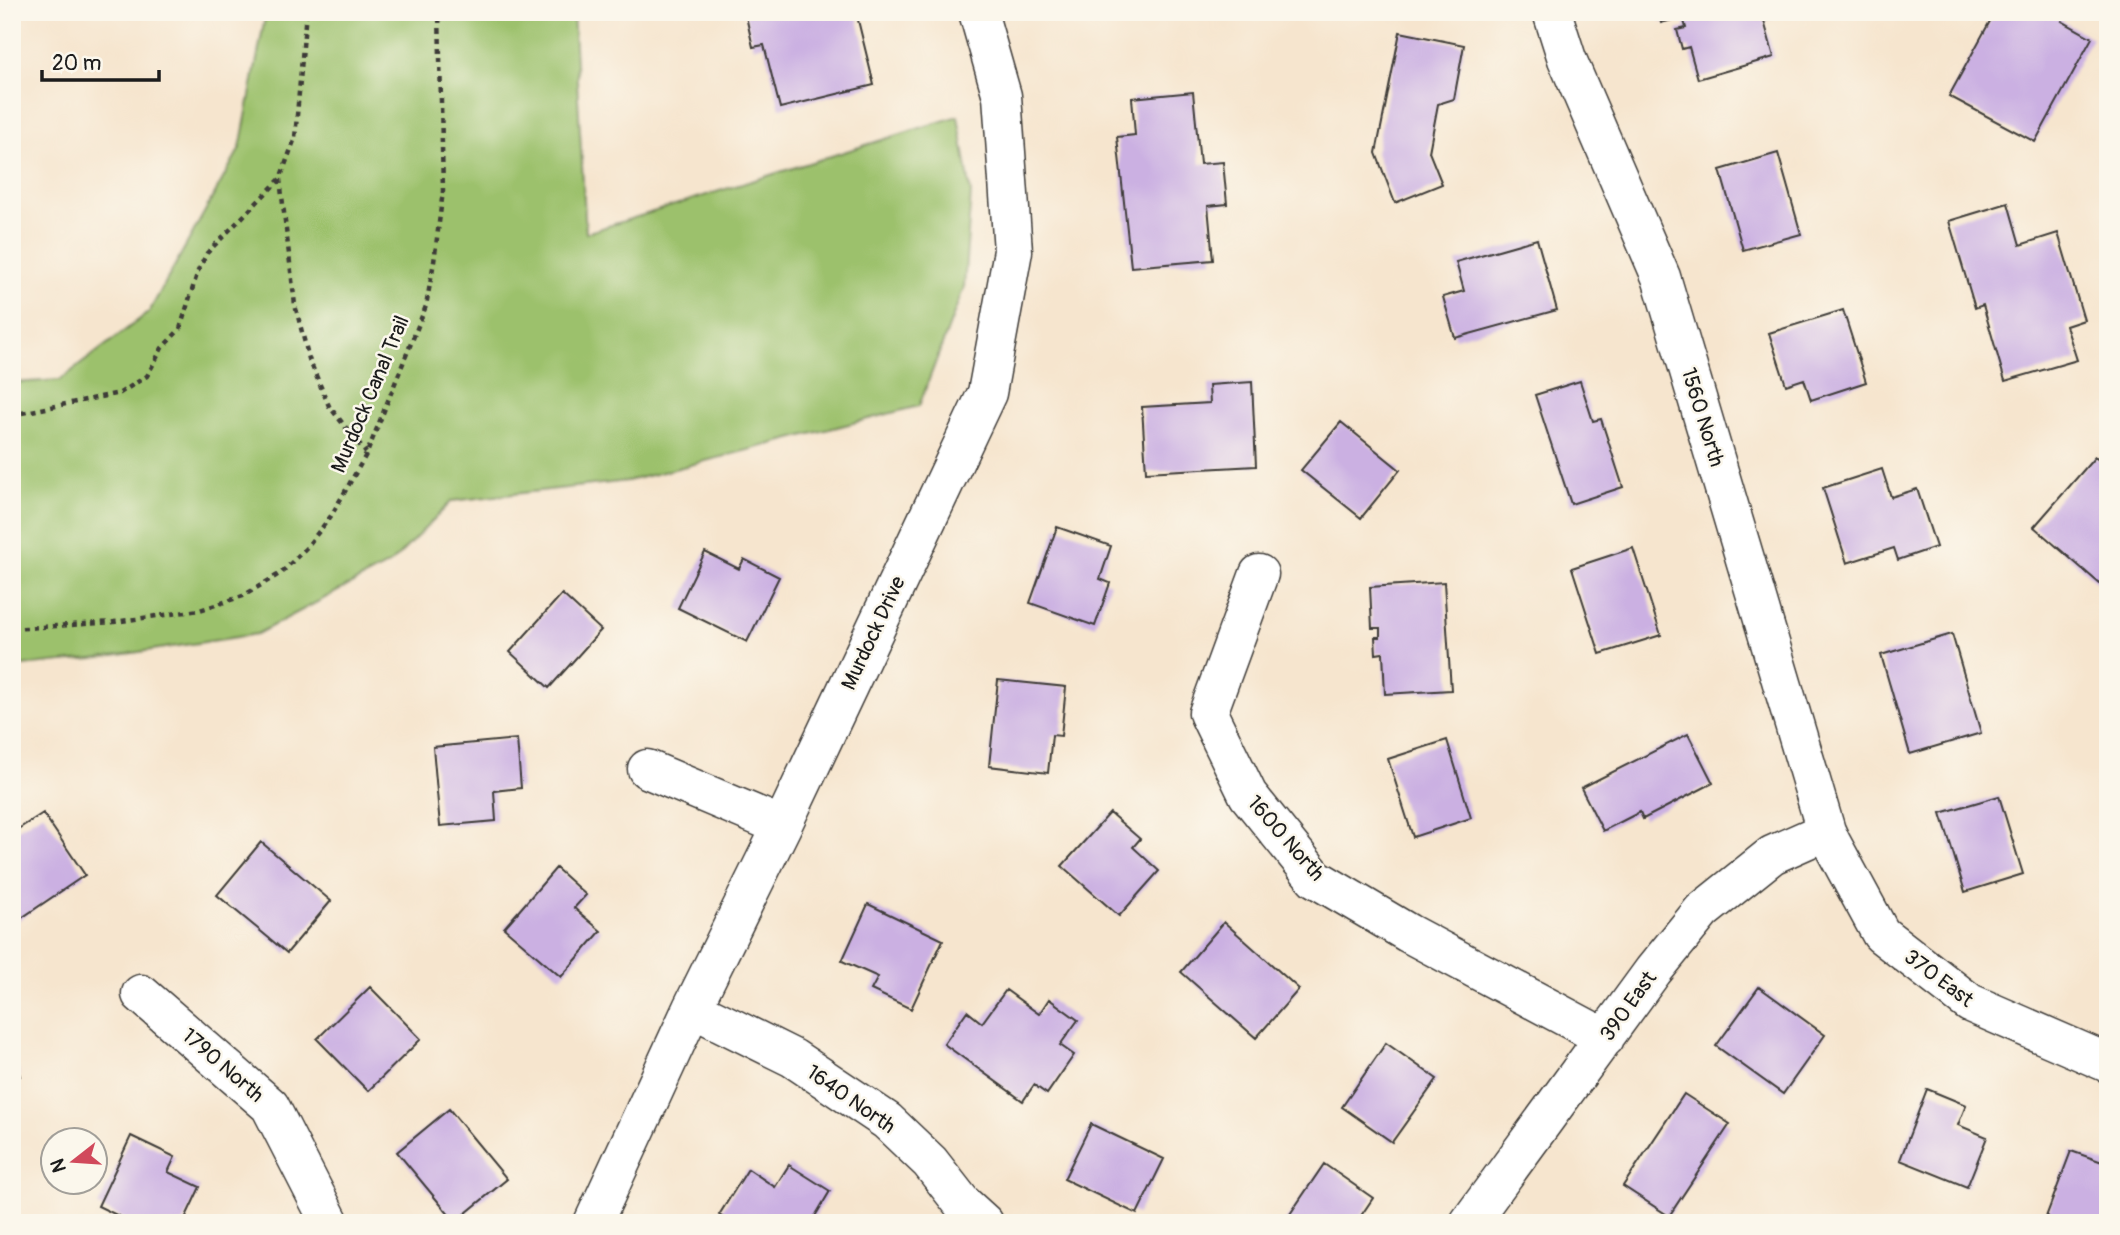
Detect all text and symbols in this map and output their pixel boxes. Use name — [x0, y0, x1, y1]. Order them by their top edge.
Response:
scale bar — [42, 38, 159, 82]
text: 20 m — [52, 50, 101, 77]
street label: Murdock Canal Trail — [325, 311, 416, 477]
street label: 1560 North — [1675, 364, 1730, 470]
street label: Murdock Drive — [835, 571, 912, 695]
street label: 1600 North — [1241, 790, 1330, 887]
street label: 370 East — [1899, 943, 1979, 1014]
street label: 390 East — [1594, 966, 1663, 1047]
street label: 1790 North — [176, 1022, 269, 1108]
street label: 1640 North — [801, 1059, 901, 1140]
north arrow — [38, 1126, 108, 1196]
text: N — [45, 1156, 72, 1175]

